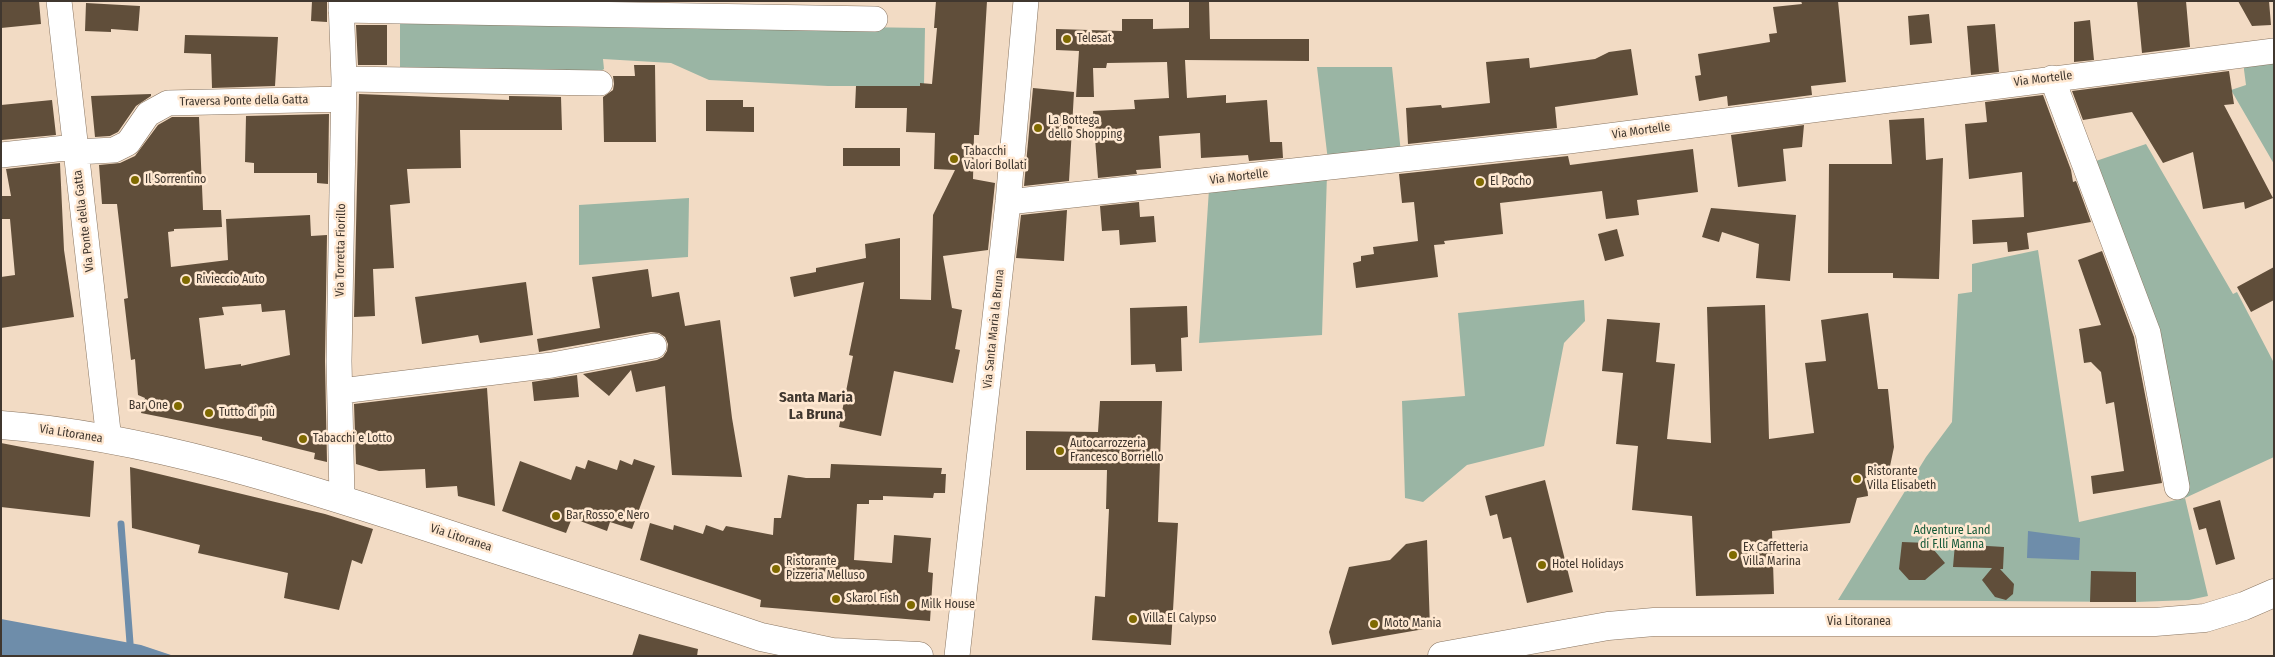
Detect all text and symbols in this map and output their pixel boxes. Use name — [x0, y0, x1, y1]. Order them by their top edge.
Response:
place label: Telesat — [1077, 32, 1112, 46]
marker: Telesat — [1061, 33, 1073, 45]
street label: Via Mortelle — [2013, 68, 2073, 90]
street label: Traversa Ponte della Gatta — [180, 93, 308, 109]
place label: La Bottega dello Shopping — [1048, 114, 1122, 142]
street label: Via Mortelle — [1611, 120, 1671, 142]
marker: La Bottega dello Shopping — [1032, 122, 1044, 134]
place label: Tabacchi Valori Bollati — [964, 145, 1027, 173]
marker: Tabacchi Valori Bollati — [948, 153, 960, 165]
street label: Via Mortelle — [1209, 166, 1269, 188]
street label: Via Ponte della Gatta — [71, 169, 97, 273]
place label: Il Sorrentino — [145, 173, 206, 187]
marker: Il Sorrentino — [129, 174, 141, 186]
place label: El Pocho — [1490, 175, 1532, 189]
marker: El Pocho — [1474, 176, 1486, 188]
street label: Via Torretta Fiorillo — [333, 203, 349, 297]
street label: Via Santa Maria la Bruna — [981, 269, 1007, 389]
place label: Rivieccio Auto — [196, 273, 265, 287]
marker: Rivieccio Auto — [180, 274, 192, 286]
district label: Santa Maria La Bruna — [779, 389, 853, 424]
place label: Bar One — [129, 399, 168, 413]
marker: Bar One — [172, 400, 184, 412]
place label: Tutto di più — [219, 406, 275, 420]
marker: Tutto di più — [203, 407, 215, 419]
street label: Via Litoranea — [38, 422, 104, 446]
place label: Tabacchi e Lotto — [313, 432, 392, 446]
marker: Tabacchi e Lotto — [297, 433, 309, 445]
place label: Autocarrozzeria Francesco Borriello — [1070, 437, 1164, 465]
marker: Autocarrozzeria Francesco Borriello — [1054, 445, 1066, 457]
place label: Ristorante Villa Elisabeth — [1867, 465, 1936, 493]
marker: Ristorante Villa Elisabeth — [1851, 473, 1863, 485]
place label: Bar Rosso e Nero — [566, 509, 650, 523]
marker: Bar Rosso e Nero — [550, 510, 562, 522]
street label: Via Litoranea — [428, 521, 494, 555]
park label: Adventure Land di F.lli Manna — [1914, 524, 1990, 552]
place label: Ex Caffetteria Villa Marina — [1743, 541, 1808, 569]
marker: Ex Caffetteria Villa Marina — [1727, 549, 1739, 561]
place label: Ristorante Pizzeria Melluso — [786, 555, 865, 583]
place label: Hotel Holidays — [1552, 558, 1624, 572]
marker: Hotel Holidays — [1536, 559, 1548, 571]
marker: Ristorante Pizzeria Melluso — [770, 563, 782, 575]
place label: Skarol Fish — [846, 592, 899, 606]
marker: Skarol Fish — [830, 593, 842, 605]
place label: Milk House — [921, 598, 975, 612]
marker: Milk House — [905, 599, 917, 611]
place label: Villa El Calypso — [1143, 612, 1217, 626]
marker: Villa El Calypso — [1127, 613, 1139, 625]
street label: Via Litoranea — [1827, 615, 1891, 629]
place label: Moto Mania — [1384, 617, 1441, 631]
marker: Moto Mania — [1368, 618, 1380, 630]

